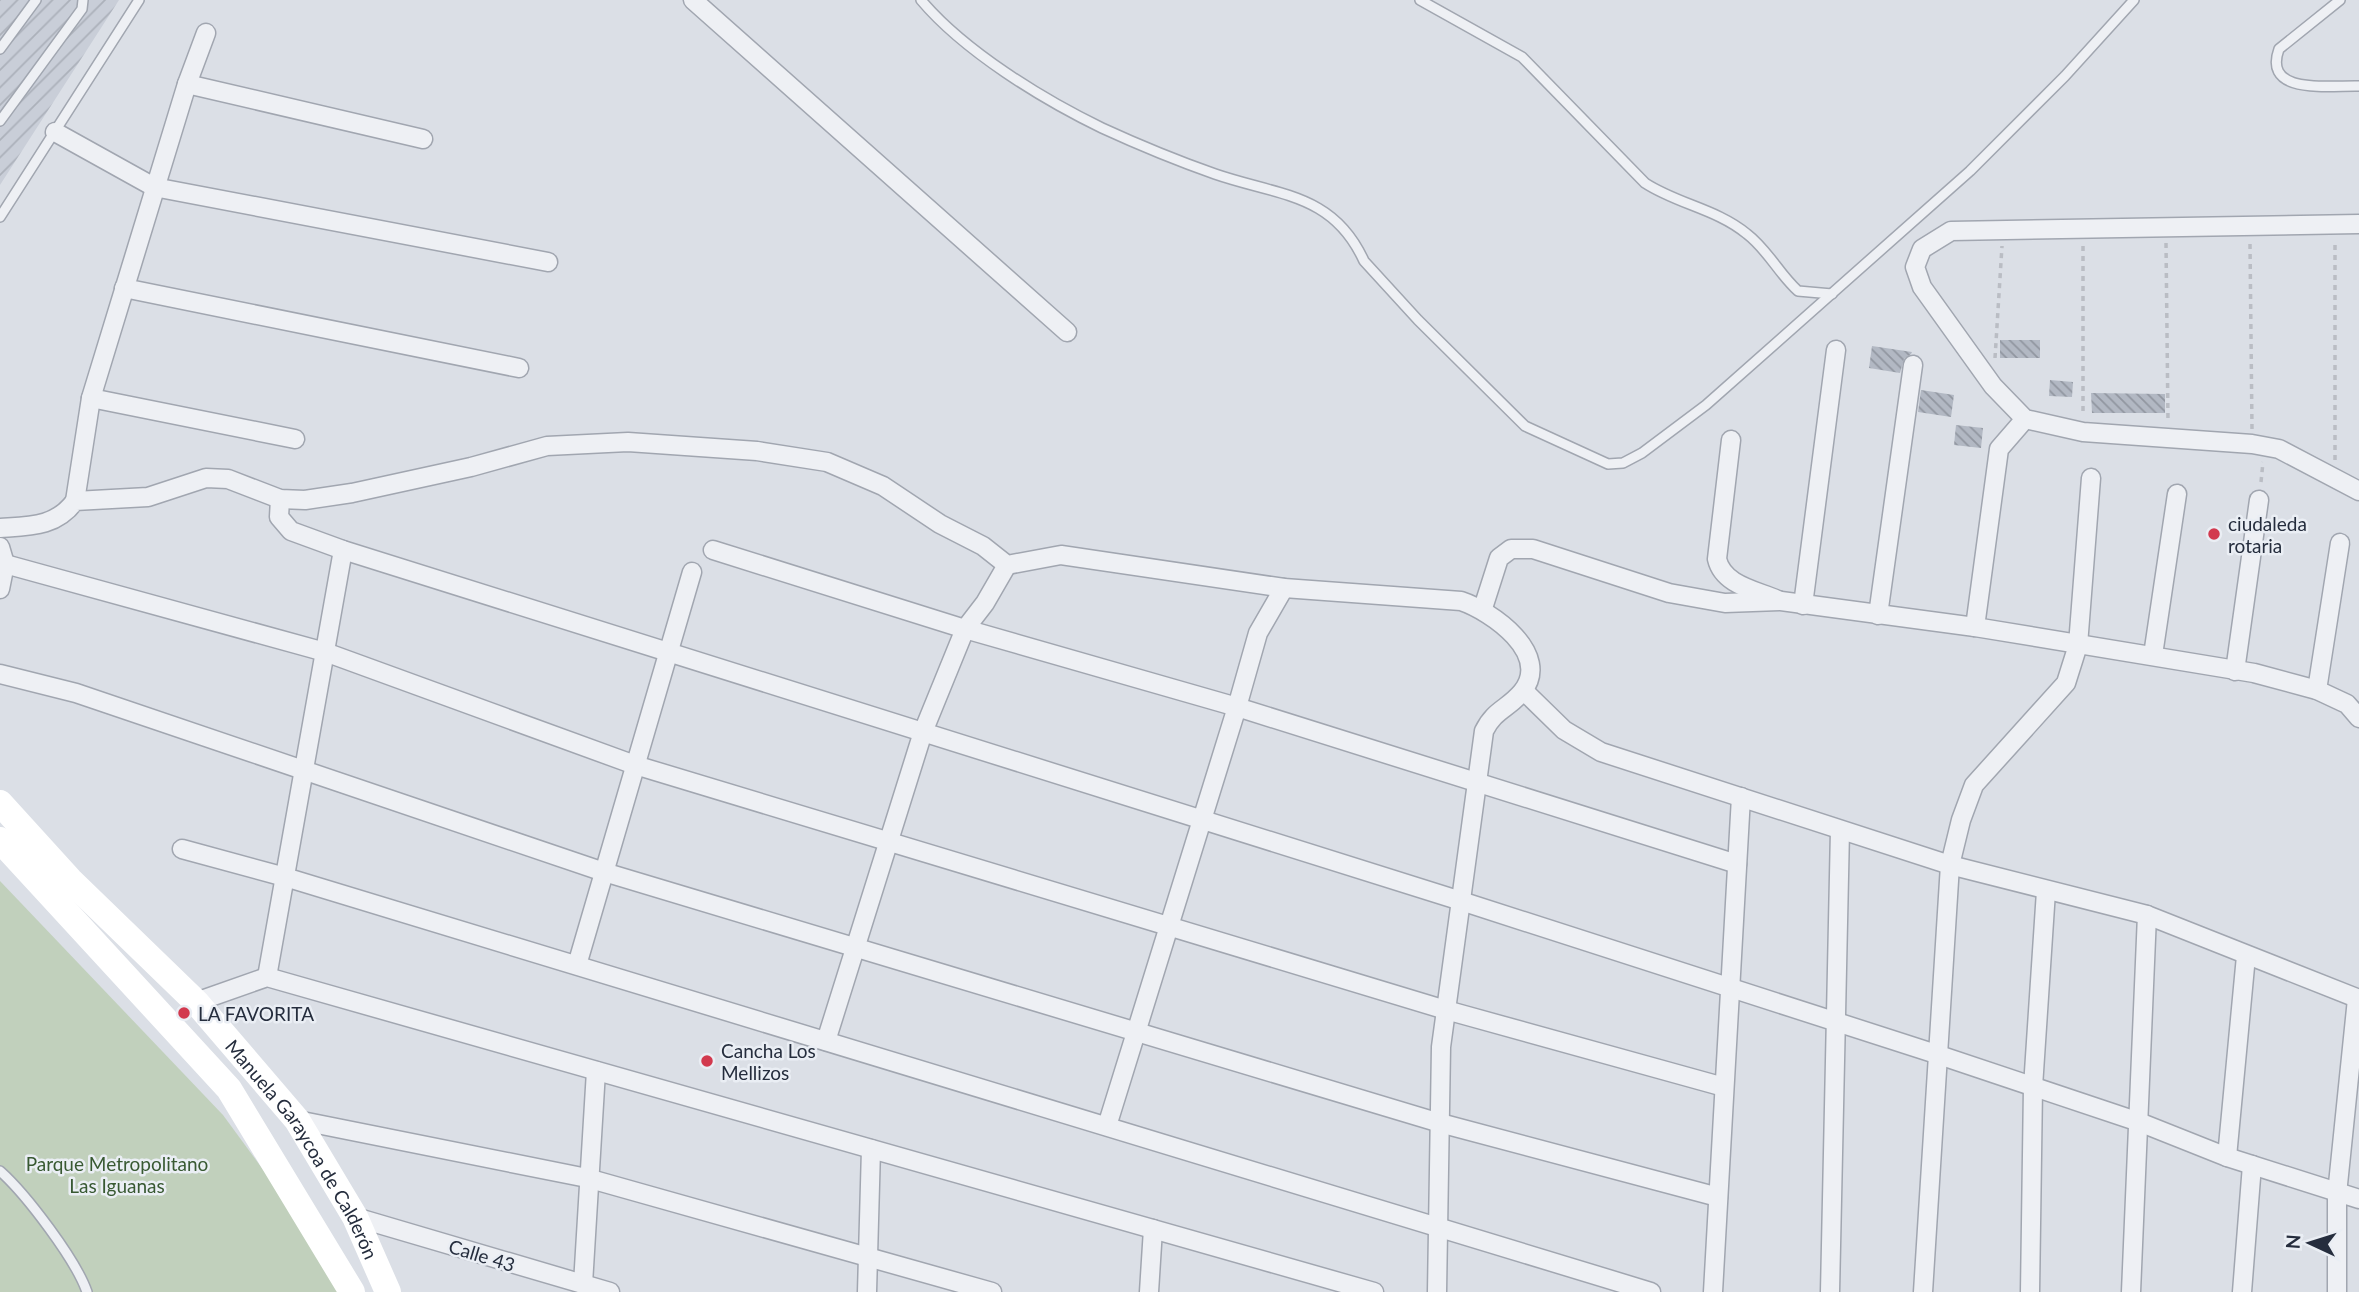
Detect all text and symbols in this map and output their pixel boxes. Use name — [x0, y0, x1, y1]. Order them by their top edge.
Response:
place label: ciudaleda rotaria — [2228, 512, 2307, 557]
marker: ciudaleda rotaria — [2206, 526, 2222, 542]
place label: LA FAVORITA — [198, 1002, 314, 1025]
marker: LA FAVORITA — [176, 1005, 192, 1021]
street label: Manuela Garaycoa de Calderón — [221, 1034, 383, 1262]
place label: Cancha Los Mellizos — [721, 1039, 816, 1084]
marker: Cancha Los Mellizos — [699, 1053, 715, 1069]
park label: Parque Metropolitano Las Iguanas — [26, 1152, 208, 1197]
north arrow — [2275, 1208, 2345, 1278]
street label: Calle 43 — [446, 1234, 518, 1276]
text: N — [2281, 1234, 2305, 1250]

